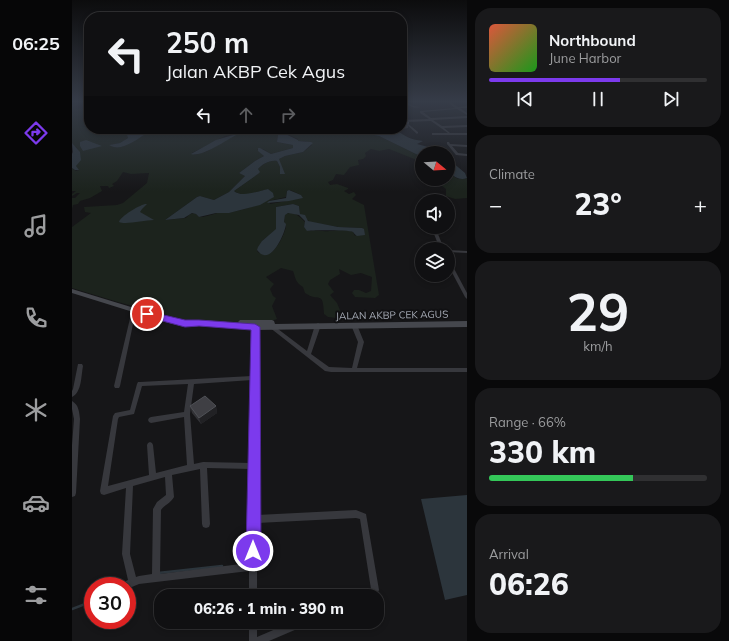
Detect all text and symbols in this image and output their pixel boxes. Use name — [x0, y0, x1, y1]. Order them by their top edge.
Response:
text: 250 m — [166, 25, 249, 60]
icon: left — [100, 28, 152, 80]
text: Northbound — [549, 31, 636, 50]
text: 06:25 — [12, 32, 60, 55]
text: June Harbor — [549, 50, 621, 66]
text: Jalan AKBP Cek Agus — [166, 60, 345, 83]
icon: previous — [514, 88, 536, 110]
icon: pause — [587, 88, 609, 110]
icon: next — [660, 88, 682, 110]
icon: left — [193, 104, 215, 126]
icon: ahead — [235, 104, 257, 126]
icon: right — [277, 104, 299, 126]
icon: directions — [22, 119, 50, 147]
north arrow — [415, 146, 455, 186]
map controls — [415, 146, 455, 282]
text: Climate — [489, 166, 535, 182]
text: 23° — [574, 185, 622, 223]
text: − — [489, 191, 502, 219]
text: + — [694, 191, 707, 219]
button: sound — [415, 194, 455, 234]
icon: music — [22, 212, 50, 240]
button: layers — [415, 242, 455, 282]
text: 29 — [567, 279, 629, 344]
pin — [130, 297, 164, 331]
icon: arrive — [136, 303, 158, 325]
icon: phone — [22, 304, 50, 332]
street label: JALAN AKBP CEK AGUS — [336, 308, 448, 322]
text: km/h — [583, 338, 613, 354]
icon: climate — [22, 396, 50, 424]
text: Range · 66% — [489, 414, 566, 430]
text: 330 km — [489, 433, 596, 471]
icon: car — [22, 489, 50, 517]
position arrow — [232, 530, 274, 572]
text: Arrival — [489, 546, 529, 562]
text: 06:26 — [489, 565, 569, 603]
speed limit sign: 30 — [84, 577, 136, 629]
icon: filters — [22, 581, 50, 609]
text: 06:26 · 1 min · 390 m — [194, 599, 344, 618]

